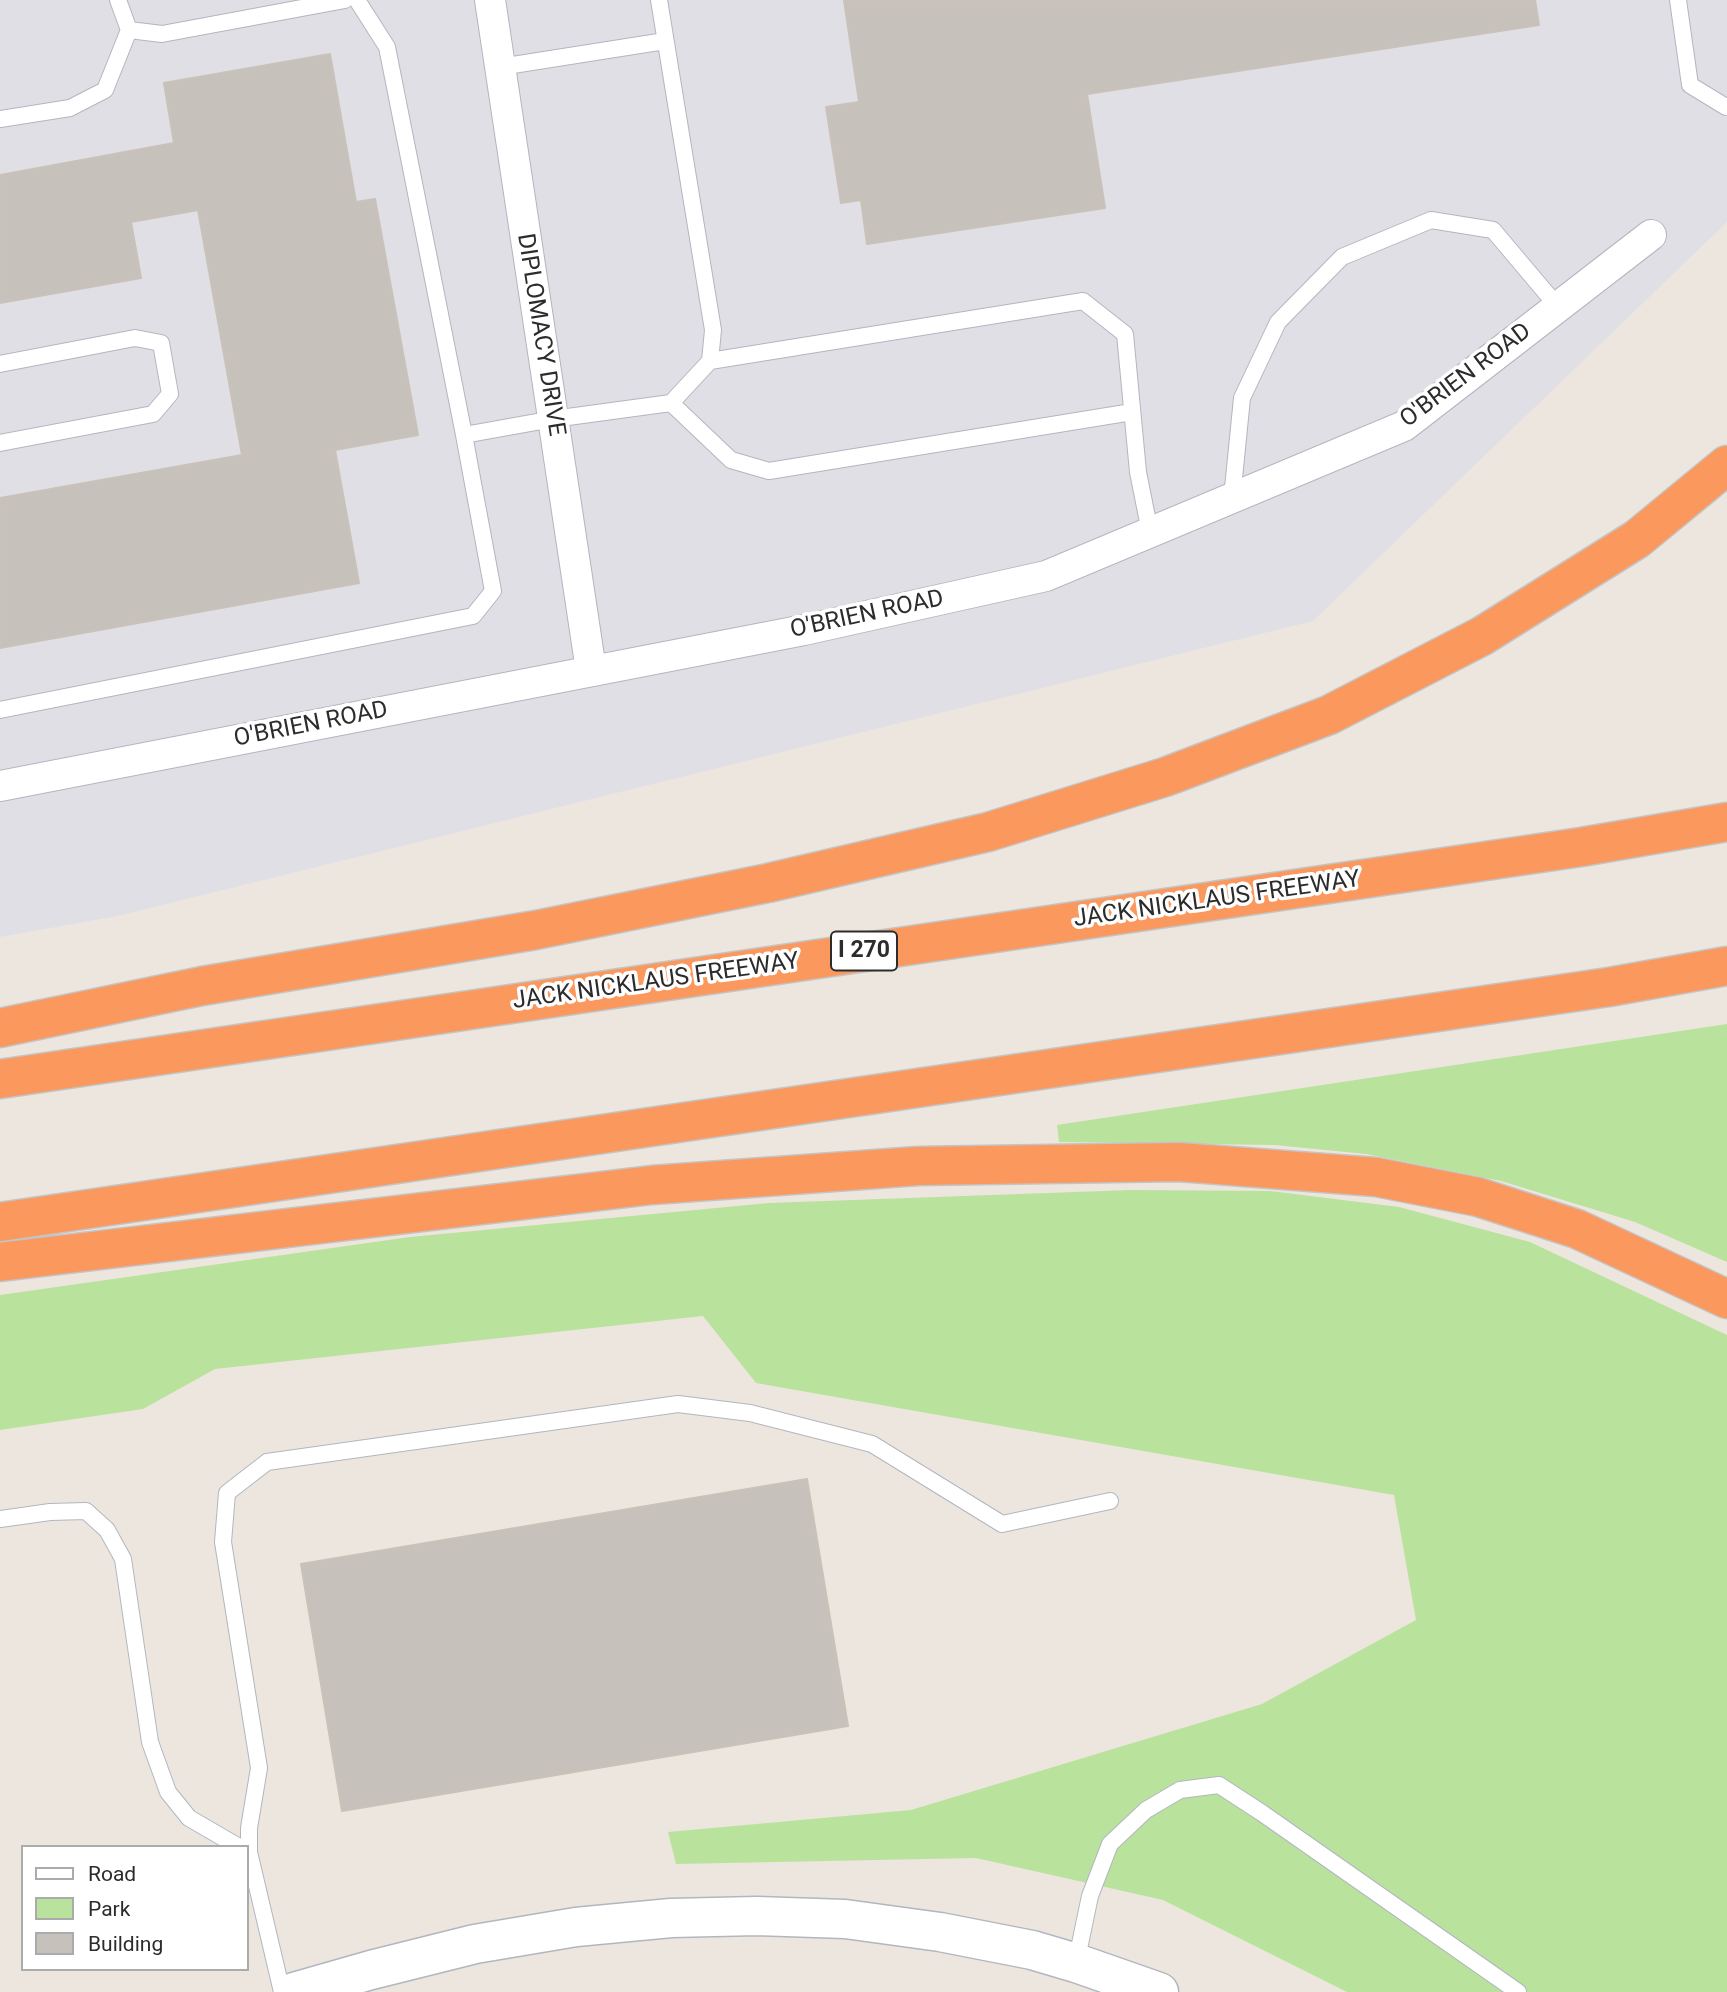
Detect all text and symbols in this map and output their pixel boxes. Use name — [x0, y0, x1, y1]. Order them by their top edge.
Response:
street label: DIPLOMACY DRIVE — [510, 232, 570, 438]
street label: O'BRIEN ROAD — [1395, 318, 1537, 434]
street label: O'BRIEN ROAD — [788, 585, 946, 645]
street label: O'BRIEN ROAD — [232, 696, 390, 754]
street label: JACK NICKLAUS FREEWAY — [1072, 866, 1362, 934]
road number: I 270 — [831, 932, 897, 970]
street label: JACK NICKLAUS FREEWAY — [511, 948, 801, 1016]
legend — [21, 1845, 248, 1971]
text: Road — [88, 1862, 136, 1886]
text: Park — [88, 1897, 130, 1921]
text: Building — [88, 1932, 163, 1956]

